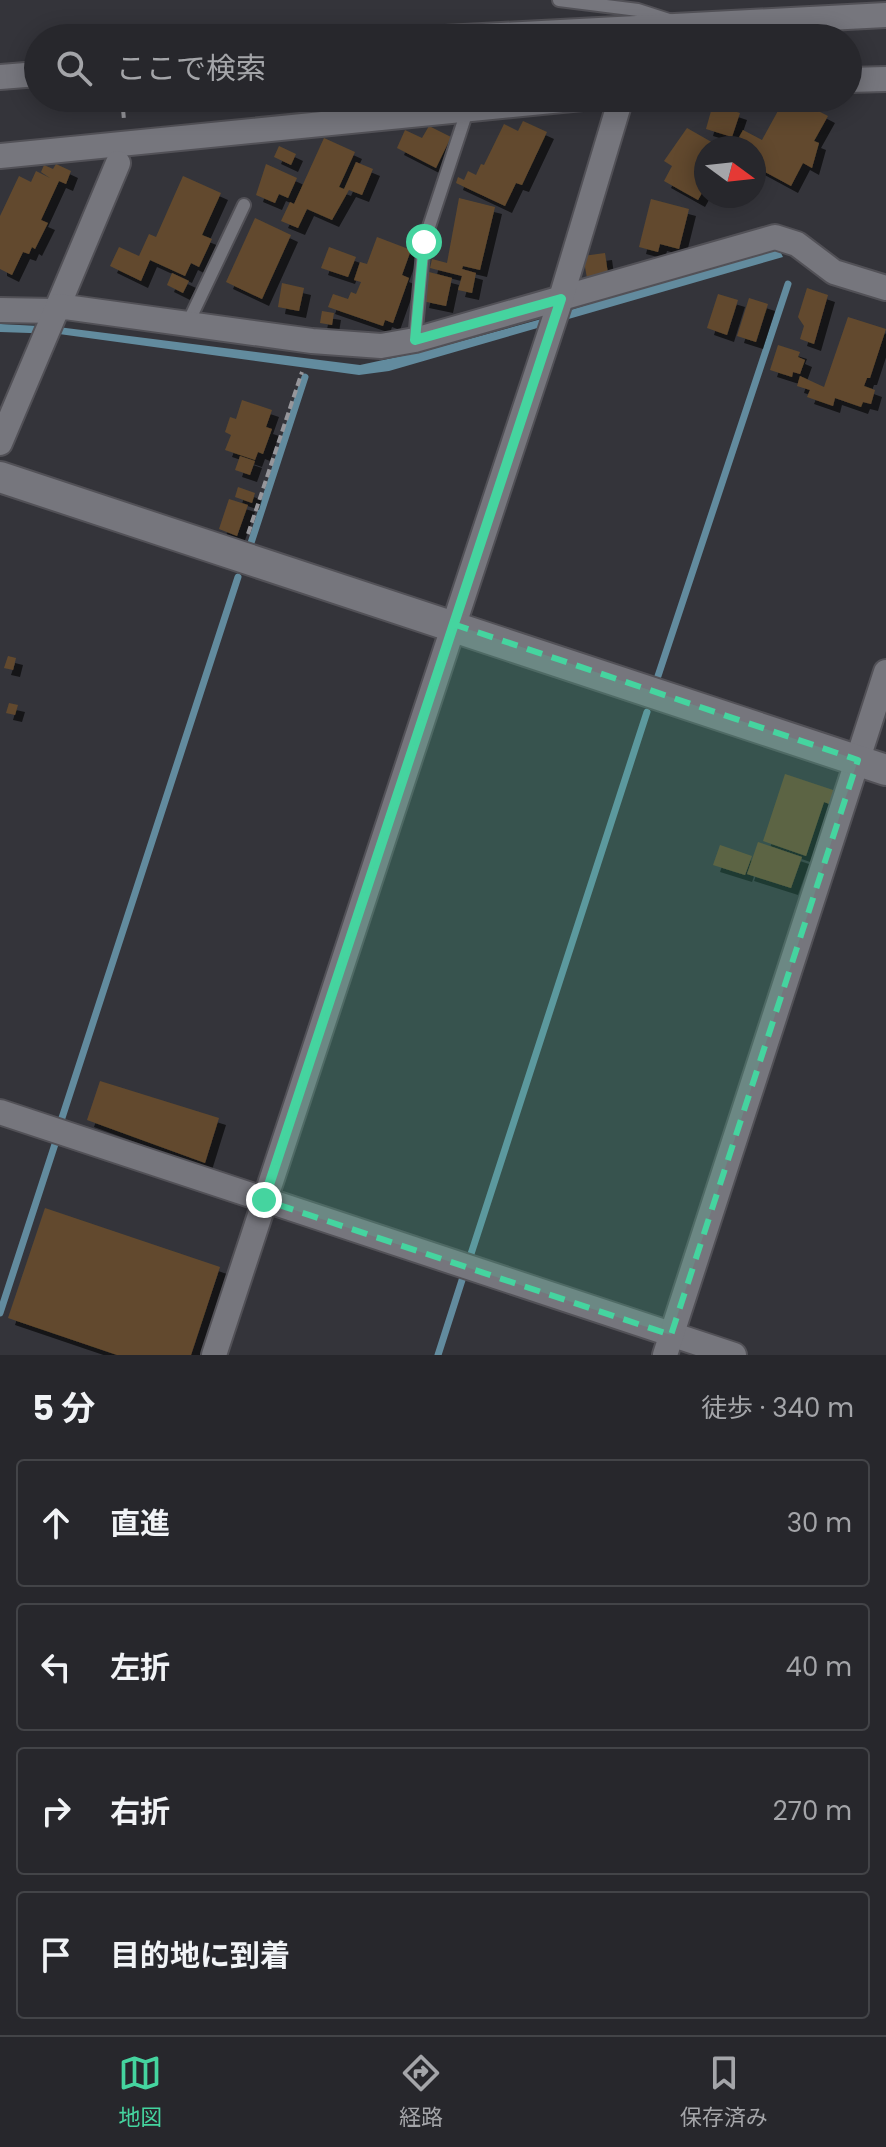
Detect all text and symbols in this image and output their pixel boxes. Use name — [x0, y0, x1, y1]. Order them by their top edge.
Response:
search box — [24, 24, 862, 112]
icon: search — [52, 46, 96, 90]
text: ここで検索 — [116, 47, 266, 90]
north arrow — [694, 136, 766, 208]
route start — [406, 224, 442, 260]
route end — [246, 1182, 282, 1218]
text: 5 分 — [32, 1384, 95, 1432]
text: 徒歩 · 340 m — [701, 1390, 854, 1426]
icon: ahead — [34, 1501, 78, 1545]
text: 直進 — [110, 1502, 170, 1545]
text: 30 m — [787, 1505, 852, 1541]
icon: left — [34, 1645, 78, 1689]
text: 左折 — [110, 1646, 170, 1689]
text: 40 m — [786, 1649, 852, 1685]
icon: right — [34, 1789, 78, 1833]
text: 右折 — [110, 1790, 170, 1833]
text: 270 m — [773, 1793, 852, 1829]
icon: arrive — [34, 1933, 78, 1977]
text: 目的地に到着 — [110, 1934, 290, 1977]
tab: 地図 — [118, 2051, 162, 2134]
tab: 経路 — [399, 2051, 443, 2134]
tab: 保存済み — [680, 2051, 768, 2134]

